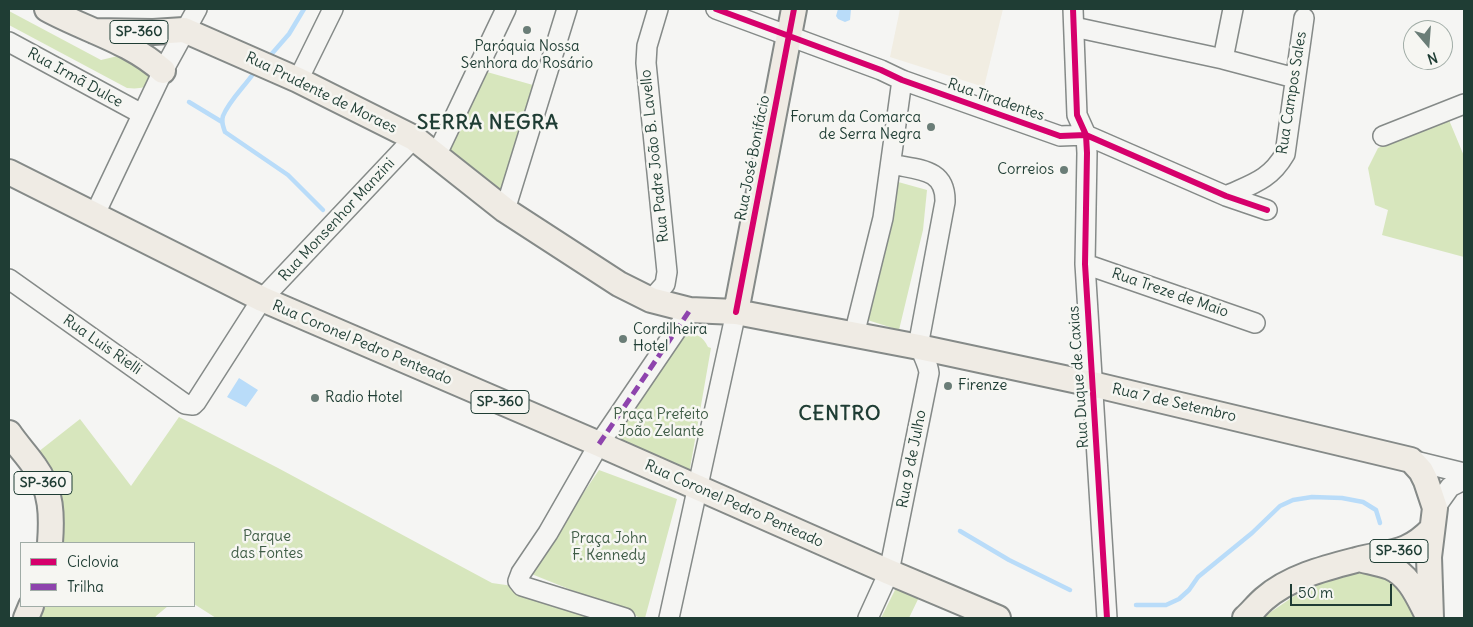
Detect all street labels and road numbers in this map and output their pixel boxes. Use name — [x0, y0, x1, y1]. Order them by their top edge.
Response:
road number: SP-360 — [110, 21, 168, 44]
street label: Rua Campos Sales — [1273, 30, 1311, 156]
street label: Rua Irmã Dulce — [24, 44, 126, 112]
street label: Rua Prudente de Moraes — [242, 48, 400, 138]
street label: Rua Padre João B. Lavello — [637, 69, 673, 243]
street label: Rua Tiradentes — [945, 75, 1047, 125]
street label: Rua José Bonifácio — [732, 94, 774, 222]
street label: Rua Monsenhor Manzini — [275, 155, 399, 285]
street label: Rua Treze de Maio — [1109, 265, 1231, 321]
street label: Rua Coronel Pedro Penteado — [269, 297, 455, 389]
street label: Rua Duque de Caxias — [1065, 305, 1093, 449]
street label: Rua Luis Rielli — [59, 311, 145, 379]
street label: Rua 7 de Setembro — [1110, 380, 1238, 426]
road number: SP-360 — [471, 391, 529, 414]
street label: Rua 9 de Julho — [894, 408, 930, 510]
street label: Rua Coronel Pedro Penteado — [642, 456, 826, 552]
road number: SP-360 — [14, 472, 72, 494]
road number: SP-360 — [1370, 540, 1428, 562]

